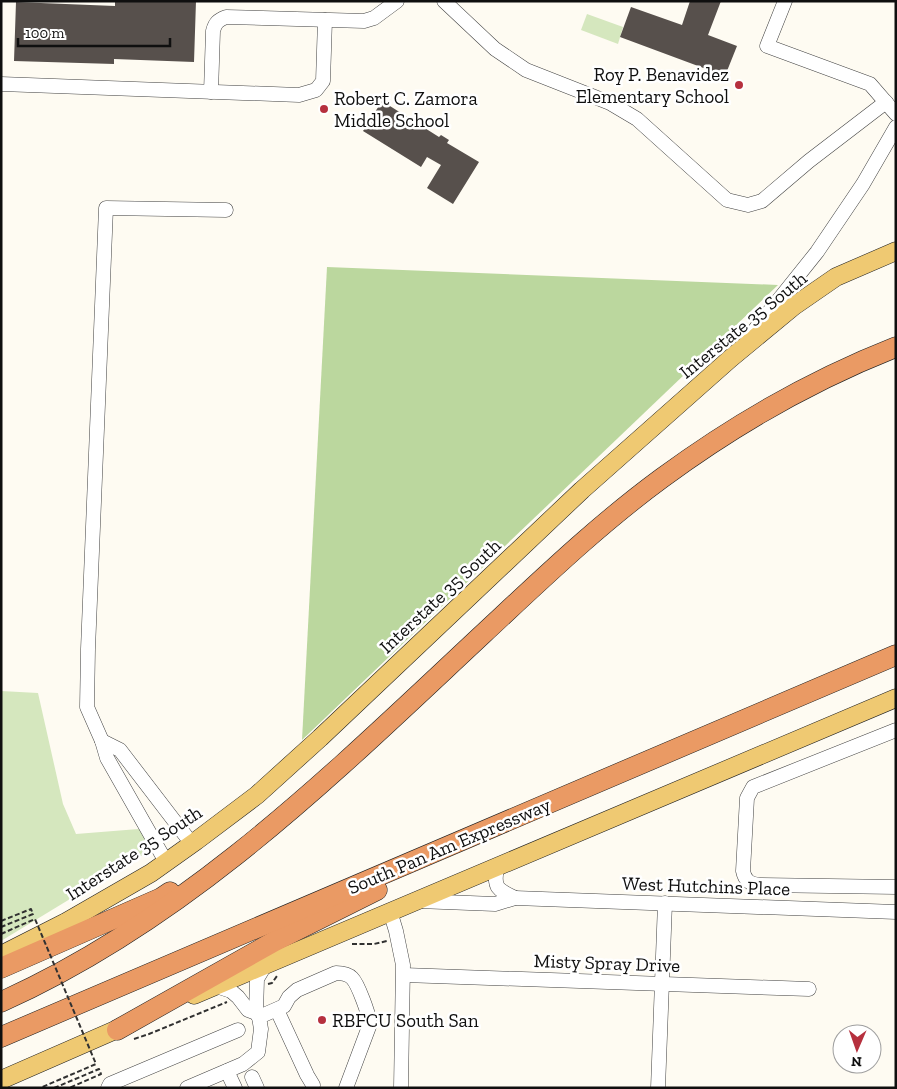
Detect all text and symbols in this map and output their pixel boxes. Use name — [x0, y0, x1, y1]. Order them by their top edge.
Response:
scale bar — [18, 15, 170, 47]
text: 100 m — [25, 24, 64, 42]
place label: Roy P. Benavidez Elementary School — [576, 63, 729, 108]
marker: Roy P. Benavidez Elementary School — [733, 79, 745, 91]
place label: Robert C. Zamora Middle School — [334, 87, 478, 132]
marker: Robert C. Zamora Middle School — [318, 103, 330, 115]
street label: Interstate 35 South — [675, 266, 812, 383]
street label: Interstate 35 South — [375, 534, 506, 658]
street label: South Pan Am Expressway — [344, 793, 554, 899]
street label: Interstate 35 South — [62, 800, 207, 905]
street label: West Hutchins Place — [622, 872, 791, 900]
street label: Misty Spray Drive — [533, 949, 681, 977]
place label: RBFCU South San — [332, 1009, 479, 1032]
marker: RBFCU South San — [316, 1014, 328, 1026]
north arrow — [832, 1024, 882, 1074]
text: N — [851, 1053, 862, 1070]

